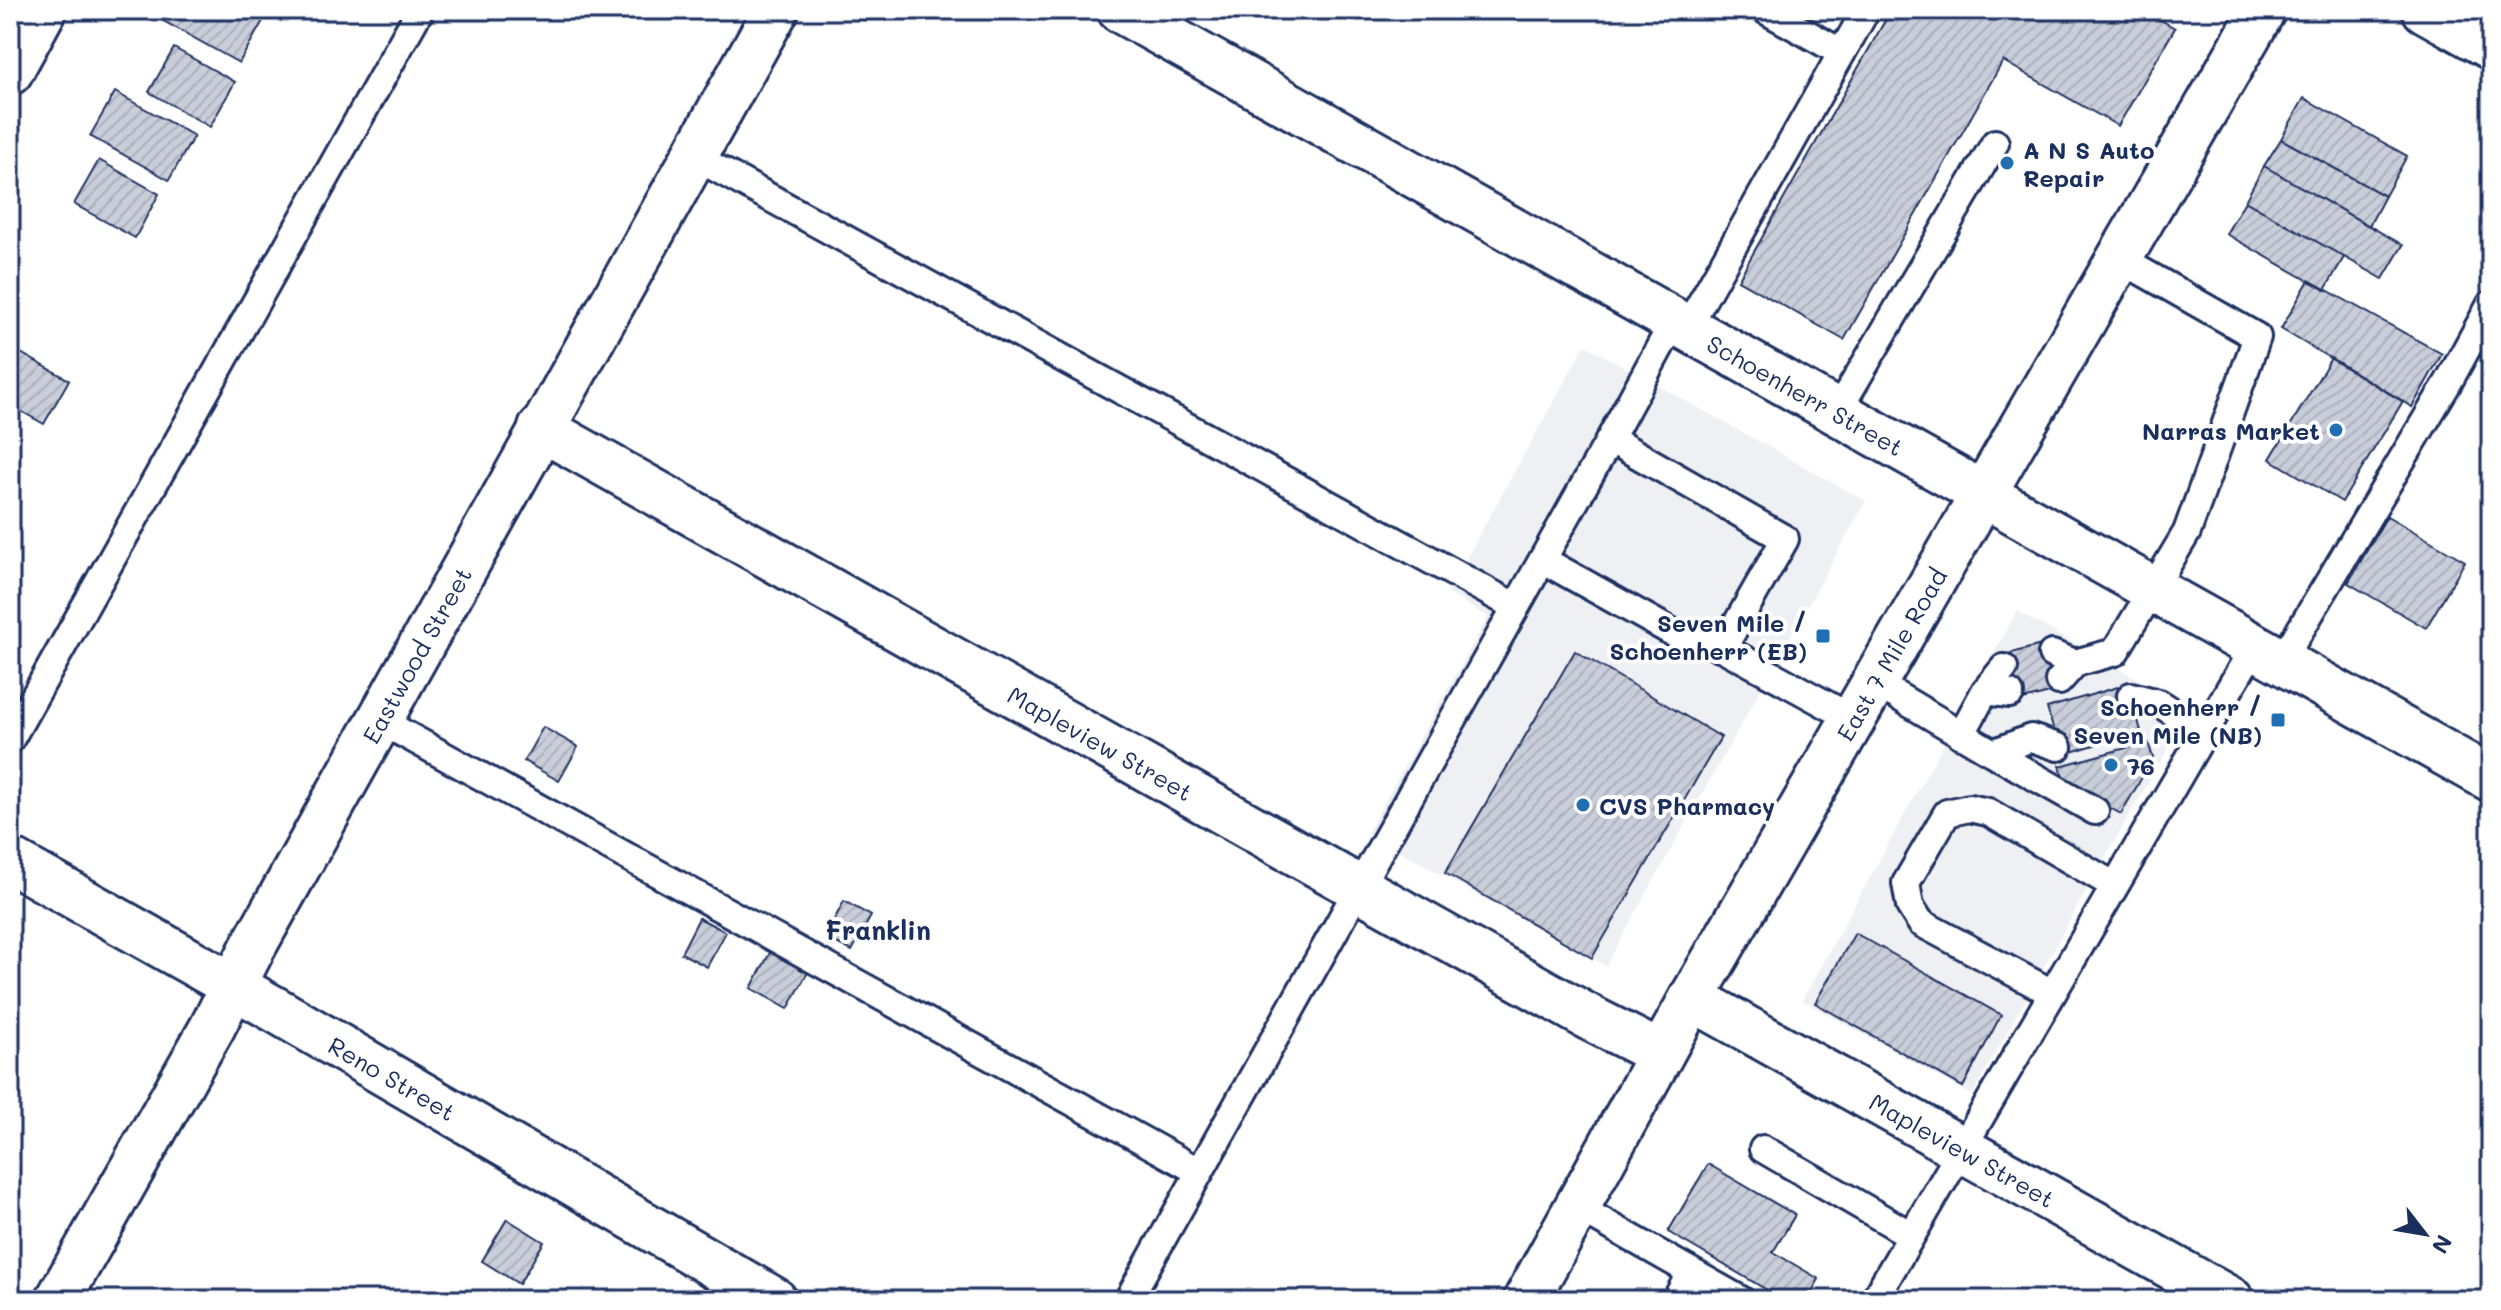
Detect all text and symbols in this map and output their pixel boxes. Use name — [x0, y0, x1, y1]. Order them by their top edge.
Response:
place label: A N S Auto Repair — [2023, 134, 2155, 193]
marker: A N S Auto Repair — [1998, 154, 2016, 172]
street label: Schoenherr Street — [1702, 327, 1909, 462]
place label: Narras Market — [2142, 415, 2320, 446]
marker: Narras Market — [2327, 421, 2345, 439]
street label: Eastwood Street — [354, 561, 478, 749]
street label: East 7 Mile Road — [1829, 562, 1953, 746]
place label: Seven Mile / Schoenherr (EB) — [1610, 607, 1807, 666]
marker: Seven Mile / Schoenherr (EB) — [1814, 627, 1832, 645]
street label: Mapleview Street — [1003, 678, 1199, 807]
place label: Schoenherr / Seven Mile (NB) — [2074, 691, 2262, 750]
marker: Schoenherr / Seven Mile (NB) — [2269, 711, 2287, 729]
place label: 76 — [2127, 750, 2155, 781]
marker: 76 — [2102, 756, 2120, 774]
place label: CVS Pharmacy — [1599, 790, 1775, 821]
marker: CVS Pharmacy — [1574, 796, 1592, 814]
district label: Franklin — [825, 913, 931, 947]
street label: Reno Street — [323, 1029, 461, 1127]
street label: Mapleview Street — [1864, 1085, 2061, 1214]
north arrow — [2385, 1194, 2465, 1274]
text: N — [2426, 1230, 2459, 1259]

